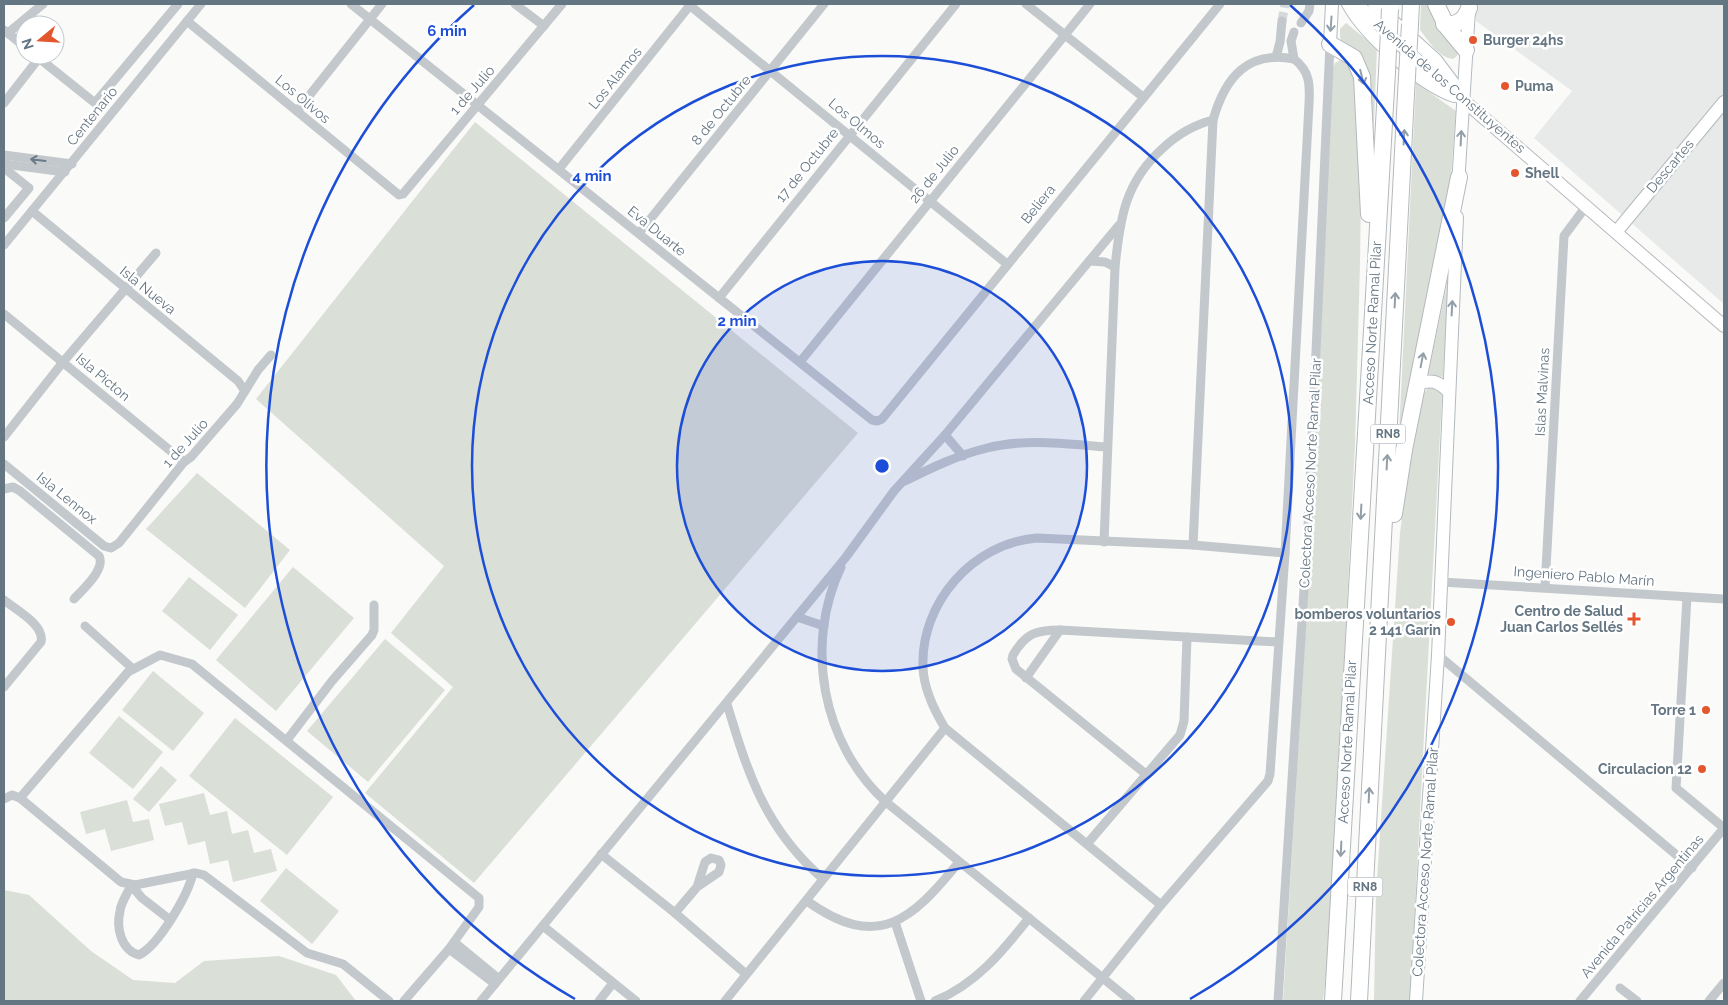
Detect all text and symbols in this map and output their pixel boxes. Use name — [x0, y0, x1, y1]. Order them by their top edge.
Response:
north arrow — [15, 15, 65, 65]
one-way arrow — [1326, 16, 1336, 32]
street label: Avenida de los Constituyentes — [1371, 16, 1529, 156]
text: 6 min — [427, 22, 467, 40]
place label: Burger 24hs — [1483, 32, 1564, 48]
marker: Burger 24hs — [1467, 34, 1479, 46]
text: N — [18, 36, 37, 52]
street label: Los Alamos — [585, 44, 645, 112]
street label: 1 de Julio — [446, 62, 498, 118]
one-way arrow — [1358, 69, 1367, 85]
street label: Los Olivos — [272, 72, 334, 127]
street label: 8 de Octubre — [688, 72, 754, 148]
place label: Puma — [1515, 78, 1553, 94]
marker: Puma — [1499, 80, 1511, 92]
street label: Centenario — [64, 83, 120, 149]
street label: Los Olmos — [825, 95, 889, 151]
street label: 17 de Octubre — [772, 125, 842, 205]
one-way arrow — [1400, 130, 1409, 146]
one-way arrow — [1456, 130, 1465, 146]
street label: Descartes — [1643, 136, 1697, 196]
street label: 26 de Julio — [906, 142, 962, 206]
one-way arrow — [30, 154, 46, 164]
place label: Shell — [1525, 165, 1560, 181]
text: 4 min — [572, 167, 612, 185]
marker: Shell — [1509, 167, 1521, 179]
street label: Beliera — [1018, 181, 1058, 227]
street label: Eva Duarte — [625, 203, 689, 259]
street label: Acceso Norte Ramal Pilar — [1360, 241, 1384, 405]
street label: Isla Nueva — [117, 263, 179, 317]
one-way arrow — [1391, 292, 1400, 308]
one-way arrow — [1448, 300, 1457, 316]
text: 2 min — [718, 312, 756, 330]
street label: Islas Malvinas — [1532, 347, 1552, 437]
street label: Isla Picton — [73, 350, 133, 404]
one-way arrow — [1418, 353, 1427, 369]
street label: Colectora Acceso Norte Ramal Pilar — [1296, 358, 1324, 588]
street label: 1 de Julio — [159, 415, 211, 471]
road number: RN8 — [1370, 424, 1406, 444]
one-way arrow — [1382, 454, 1391, 470]
centre of rings — [873, 457, 891, 475]
street label: Isla Lennox — [34, 469, 100, 527]
one-way arrow — [1356, 504, 1365, 520]
street label: Ingeniero Pablo Marín — [1513, 563, 1655, 589]
place label: Centro de Salud Juan Carlos Sellés — [1500, 603, 1623, 635]
place label: bomberos voluntarios 2 141 Garin — [1294, 606, 1441, 638]
marker: Centro de Salud Juan Carlos Sellés — [1627, 612, 1641, 626]
marker: bomberos voluntarios 2 141 Garin — [1445, 616, 1457, 628]
street label: Acceso Norte Ramal Pilar — [1335, 660, 1359, 824]
place label: Torre 1 — [1651, 702, 1696, 718]
marker: Torre 1 — [1700, 704, 1712, 716]
street label: Colectora Acceso Norte Ramal Pilar — [1409, 747, 1441, 977]
place label: Circulacion 12 — [1598, 761, 1692, 777]
marker: Circulacion 12 — [1696, 763, 1708, 775]
one-way arrow — [1364, 788, 1374, 804]
street label: Avenida Patricias Argentinas — [1577, 831, 1707, 981]
one-way arrow — [1336, 841, 1345, 857]
road number: RN8 — [1348, 878, 1382, 896]

